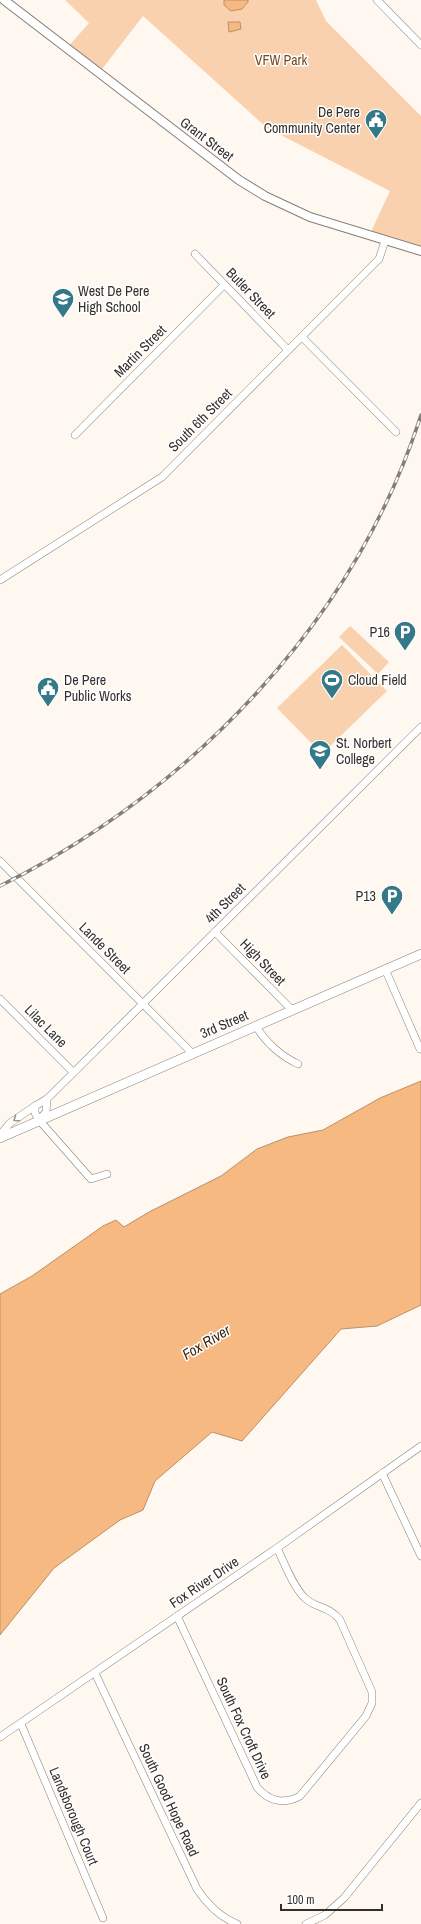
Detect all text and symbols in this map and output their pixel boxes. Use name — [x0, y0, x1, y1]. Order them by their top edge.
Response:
park label: VFW Park — [255, 51, 307, 69]
place label: De Pere Community Center — [264, 103, 360, 137]
public building icon: De Pere Community Center — [363, 107, 389, 140]
street label: Grant Street — [177, 113, 237, 165]
street label: Butler Street — [222, 264, 280, 322]
place label: West De Pere High School — [78, 282, 149, 316]
school or university icon: West De Pere High School — [50, 286, 76, 319]
street label: Martin Street — [110, 321, 170, 381]
street label: South 6th Street — [164, 384, 236, 456]
parking icon: P16 — [392, 619, 418, 652]
place label: P16 — [370, 623, 390, 641]
sports icon: Cloud Field — [319, 667, 345, 700]
place label: De Pere Public Works — [64, 671, 132, 705]
place label: Cloud Field — [348, 671, 407, 689]
public building icon: De Pere Public Works — [35, 675, 61, 708]
place label: St. Norbert College — [336, 734, 392, 768]
school or university icon: St. Norbert College — [307, 738, 333, 771]
street label: 4th Street — [201, 879, 249, 927]
parking icon: P13 — [379, 883, 405, 916]
place label: P13 — [356, 887, 376, 905]
street label: Lande Street — [75, 918, 135, 978]
street label: High Street — [236, 935, 290, 989]
street label: Lilac Lane — [21, 1001, 71, 1051]
street label: 3rd Street — [197, 1006, 251, 1042]
one-way arrow — [13, 1114, 20, 1122]
water label: Fox River — [178, 1319, 235, 1365]
street label: Fox River Drive — [166, 1552, 242, 1612]
street label: South Fox Croft Drive — [213, 1674, 275, 1782]
street label: South Good Hope Road — [135, 1741, 203, 1859]
street label: Landsborough Court — [45, 1764, 103, 1868]
scale bar — [281, 1886, 382, 1912]
text: 100 m — [287, 1892, 314, 1908]

